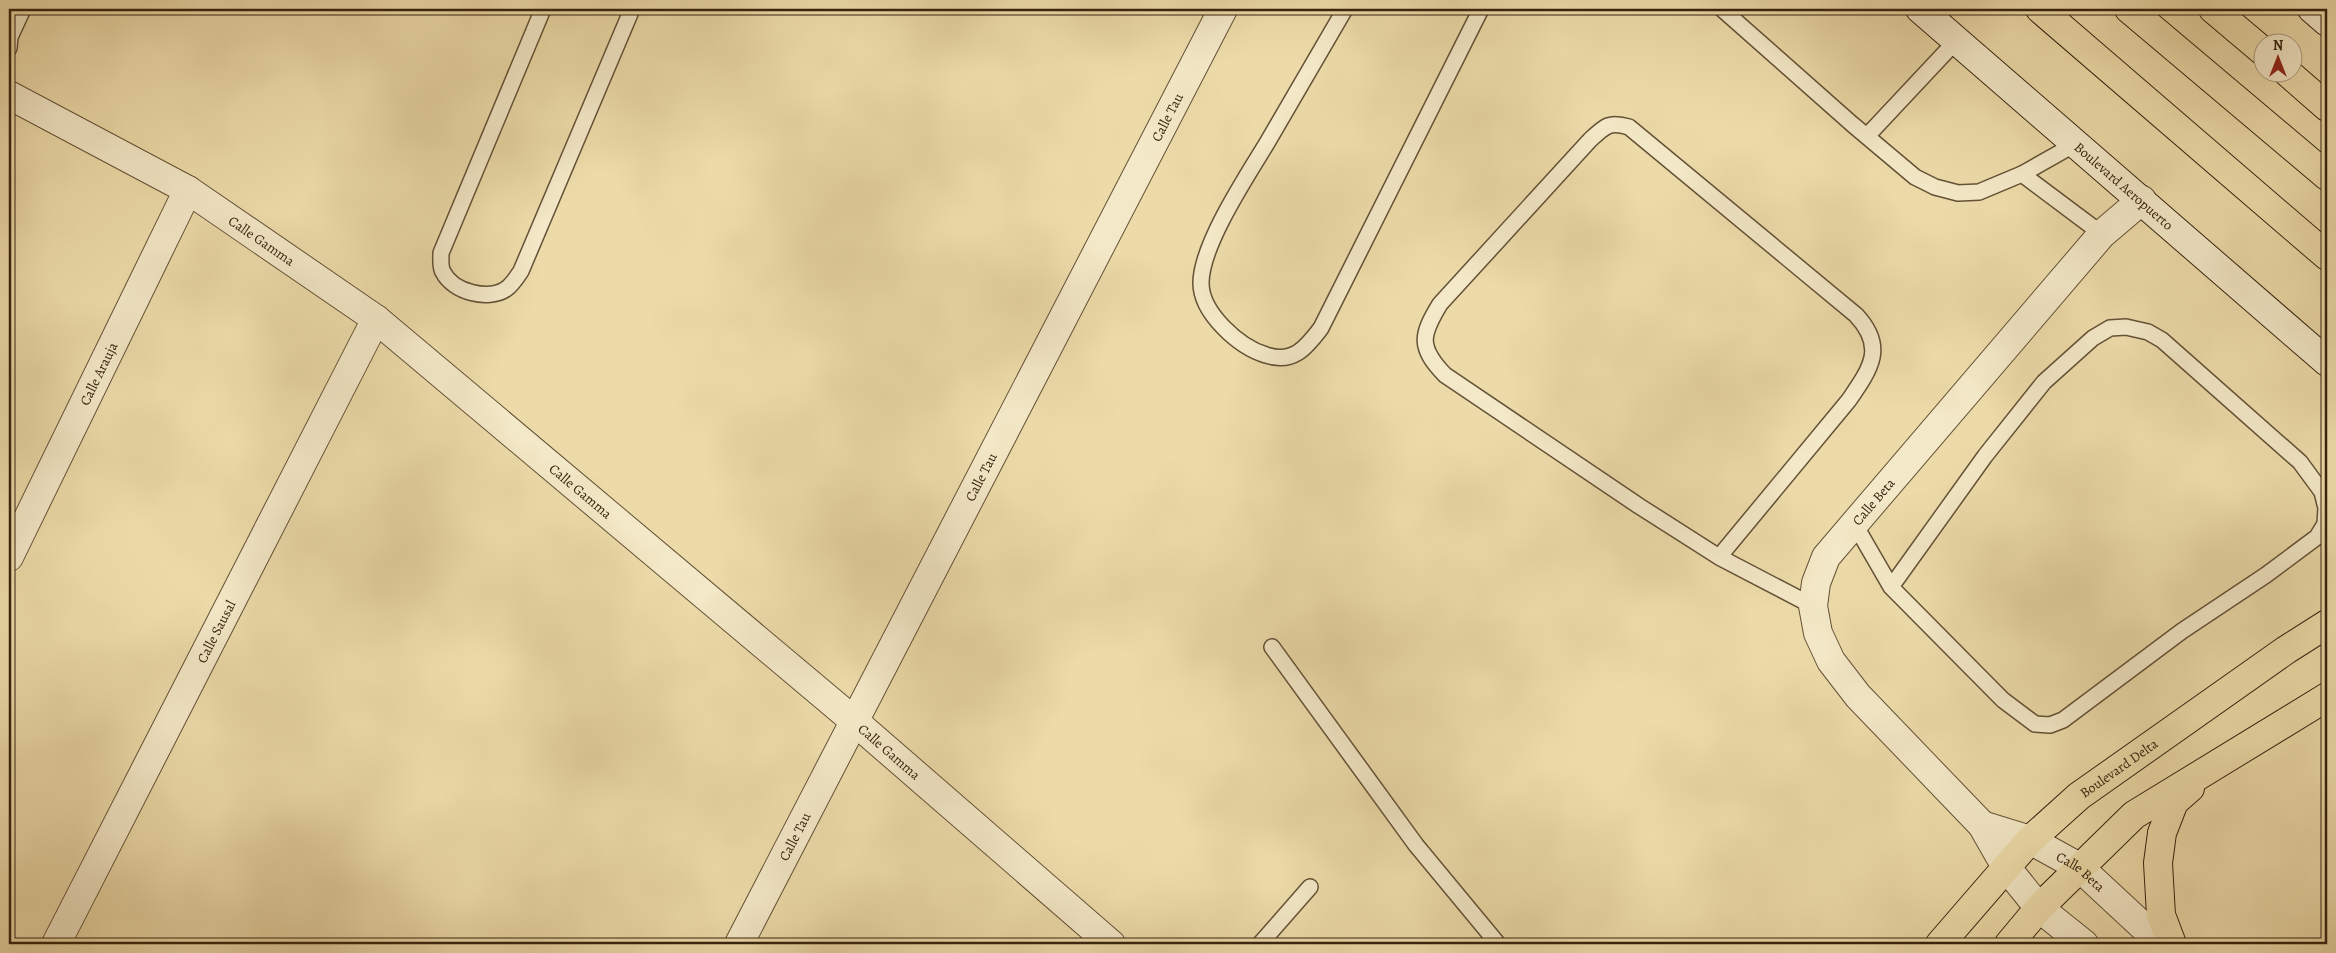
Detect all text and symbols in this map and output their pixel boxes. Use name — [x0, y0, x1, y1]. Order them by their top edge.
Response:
north arrow — [2254, 32, 2304, 82]
text: N — [2273, 36, 2283, 55]
street label: Calle Tau — [1147, 89, 1188, 145]
street label: Boulevard Aeropuerto — [2070, 138, 2177, 235]
street label: Calle Gamma — [224, 211, 299, 271]
street label: Calle Arauja — [75, 339, 123, 409]
street label: Calle Tau — [961, 449, 1002, 505]
street label: Calle Gamma — [545, 459, 616, 524]
street label: Calle Beta — [1848, 474, 1900, 530]
street label: Calle Sausal — [192, 597, 241, 666]
street label: Calle Gamma — [854, 720, 925, 785]
street label: Boulevard Delta — [2076, 734, 2162, 802]
street label: Calle Tau — [775, 809, 816, 864]
street label: Calle Beta — [2053, 847, 2109, 897]

